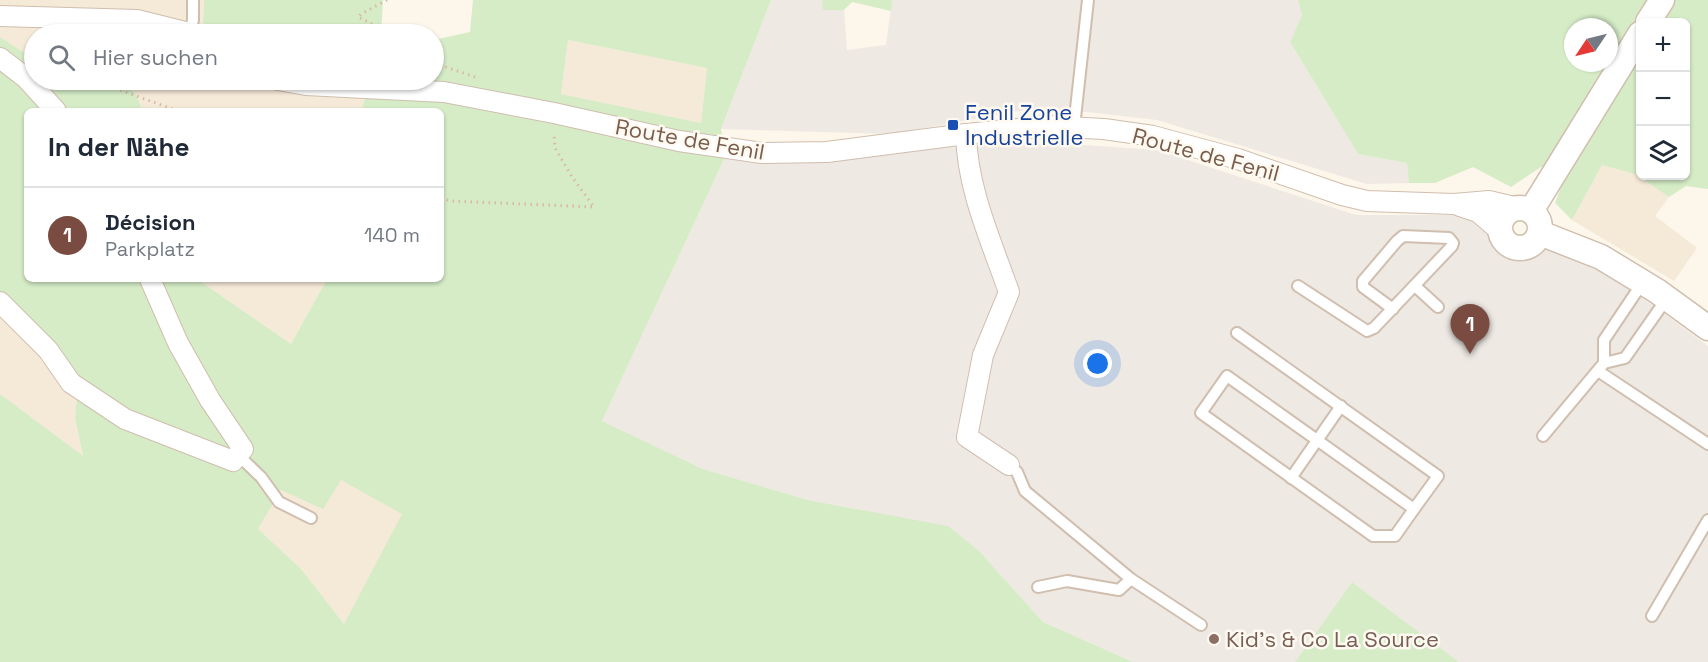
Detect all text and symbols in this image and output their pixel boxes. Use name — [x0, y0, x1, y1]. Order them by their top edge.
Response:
north arrow — [1564, 18, 1618, 72]
map controls — [1636, 18, 1690, 180]
button: + — [1636, 18, 1690, 72]
search box — [24, 24, 444, 90]
icon: search — [45, 41, 78, 74]
text: Hier suchen — [93, 43, 218, 71]
button: − — [1636, 72, 1690, 126]
place label: Fenil Zone Industrielle — [965, 98, 1083, 151]
street label: Route de Fenil — [613, 112, 767, 166]
marker: Fenil Zone Industrielle — [946, 118, 960, 132]
street label: Route de Fenil — [1129, 121, 1283, 187]
button: layers — [1636, 126, 1690, 180]
text: In der Nähe — [48, 130, 189, 164]
text: Décision — [105, 208, 196, 236]
text: 1 — [63, 222, 72, 248]
text: 140 m — [364, 222, 420, 248]
text: Parkplatz — [105, 236, 195, 262]
pin: 1 — [1450, 304, 1490, 354]
your location — [1083, 349, 1112, 378]
place label: Kid's & Co La Source — [1226, 625, 1439, 653]
marker: Kid's & Co La Source — [1207, 632, 1221, 646]

